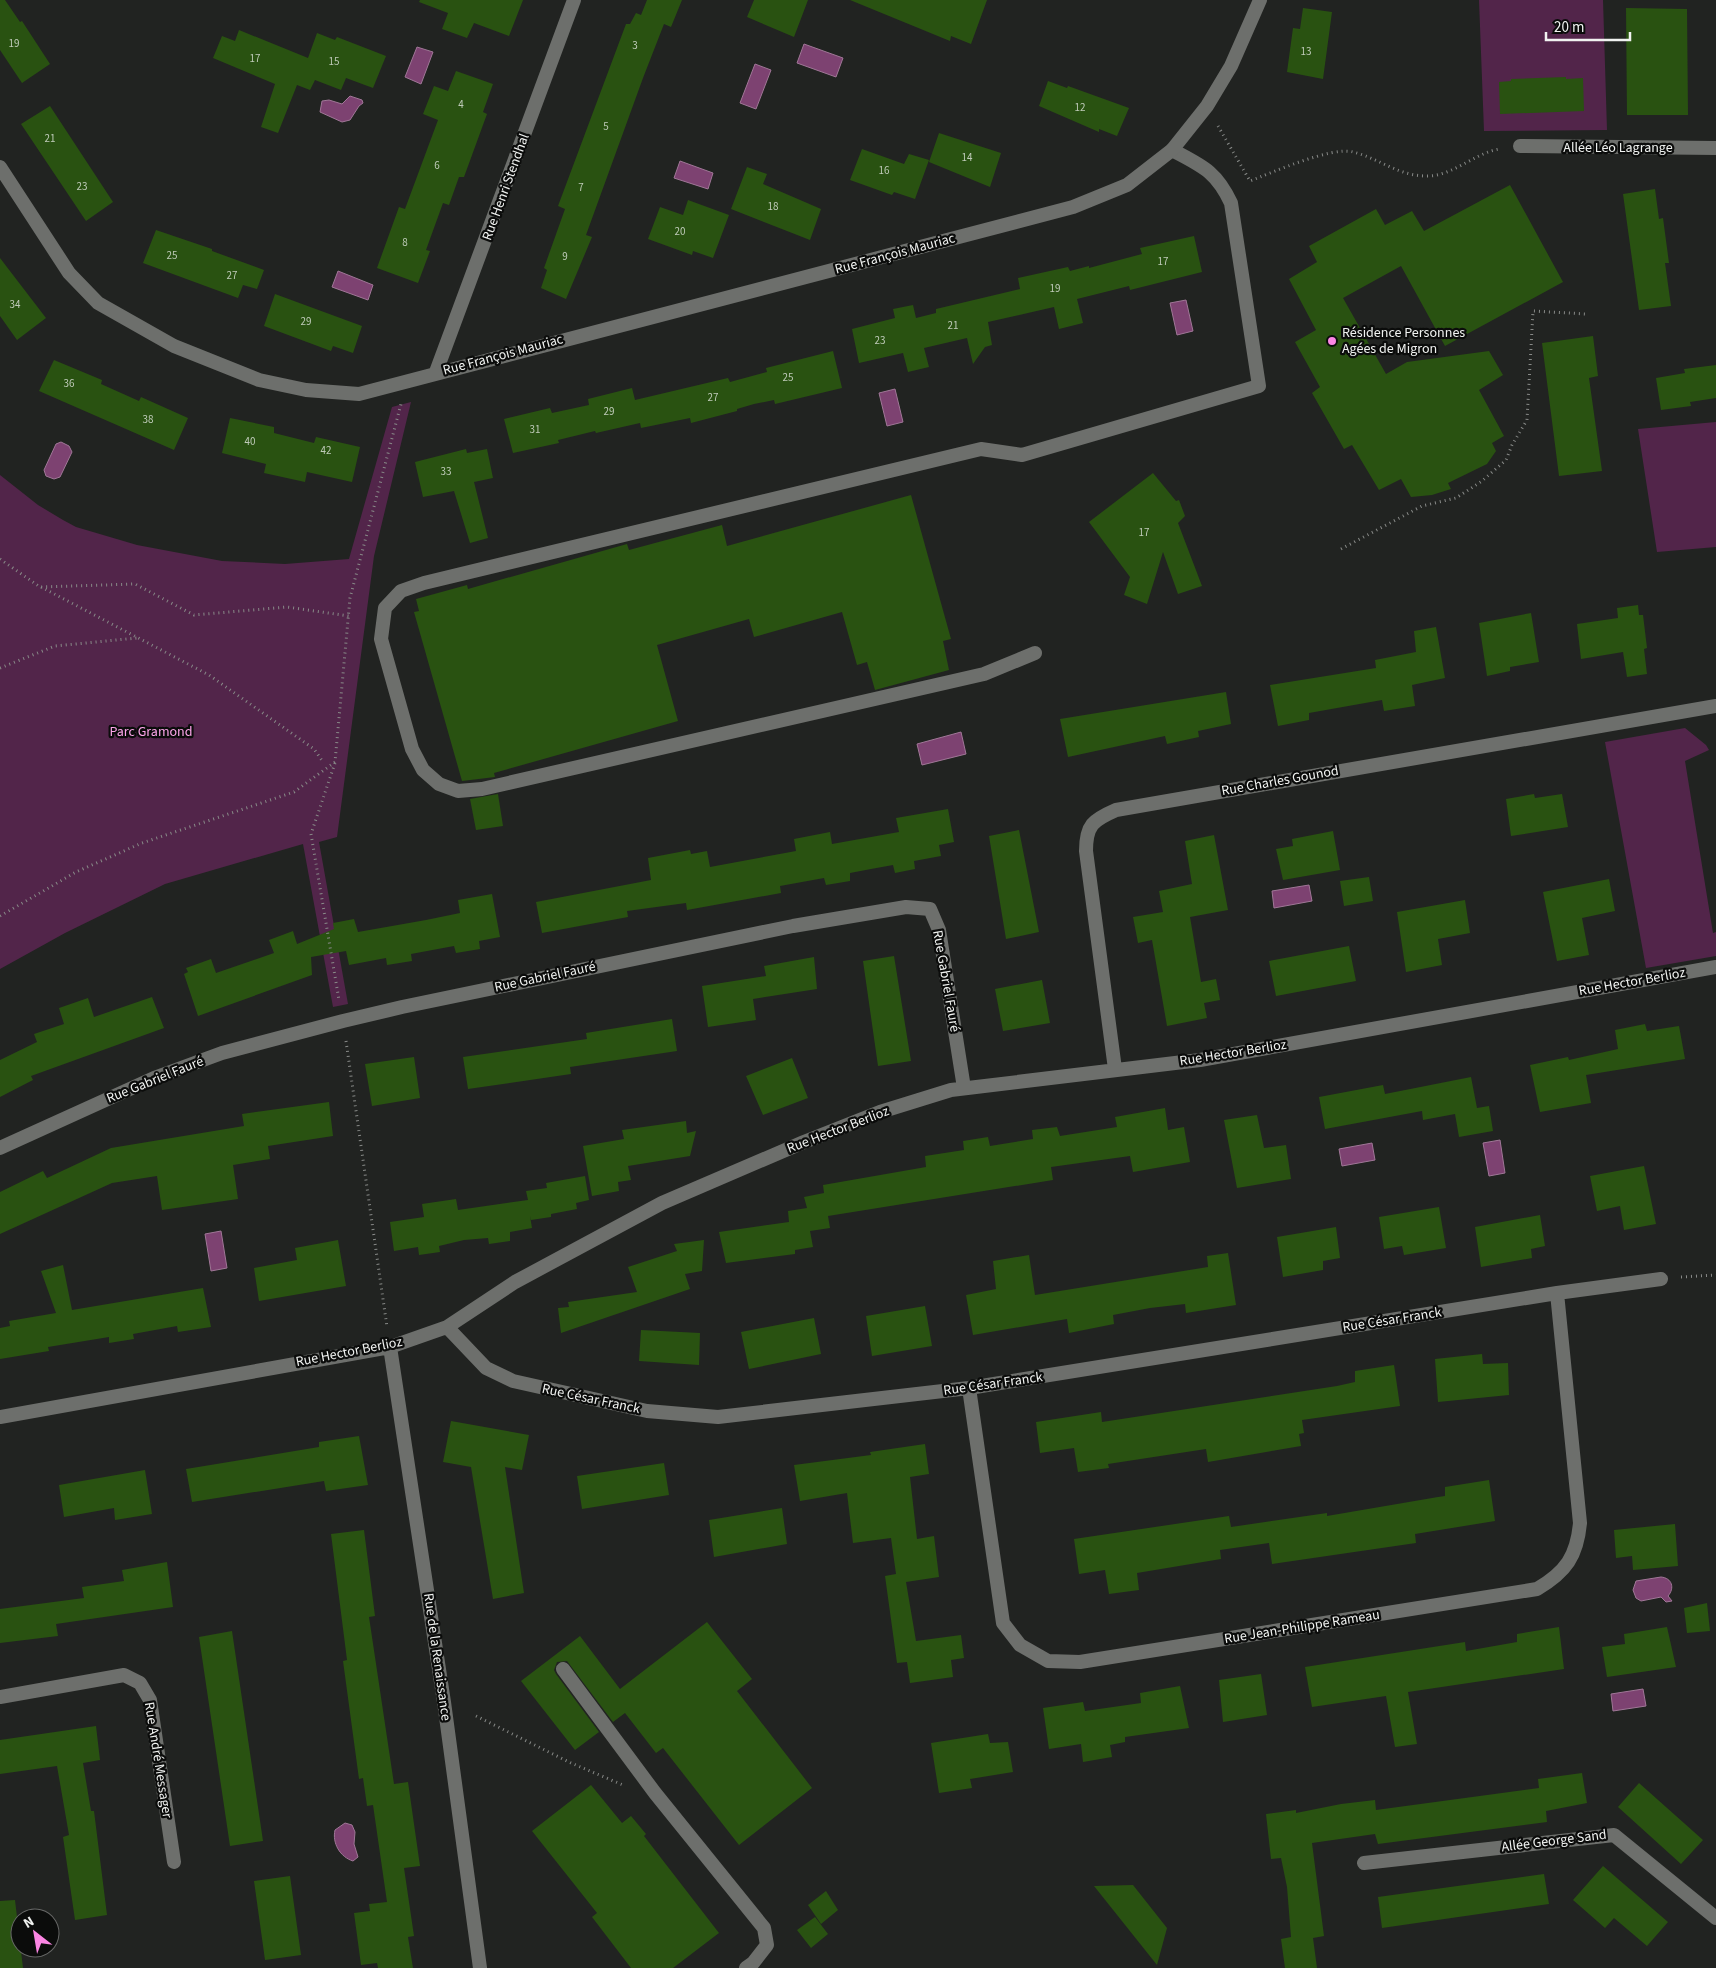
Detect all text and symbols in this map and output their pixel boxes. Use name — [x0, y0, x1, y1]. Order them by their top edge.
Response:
scale bar — [1546, 10, 1630, 42]
text: 20 m — [1554, 17, 1584, 38]
house number: 19 — [9, 36, 19, 51]
house number: 3 — [632, 38, 638, 53]
house number: 13 — [1301, 44, 1311, 59]
house number: 17 — [250, 51, 260, 66]
house number: 15 — [329, 54, 339, 69]
house number: 4 — [458, 97, 464, 112]
house number: 12 — [1075, 100, 1085, 115]
house number: 5 — [603, 119, 609, 134]
street label: Rue Henri Stendhal — [477, 130, 535, 243]
house number: 21 — [45, 131, 55, 146]
street label: Allée Léo Lagrange — [1563, 138, 1673, 158]
house number: 14 — [962, 150, 973, 165]
house number: 6 — [434, 158, 440, 173]
house number: 16 — [879, 163, 890, 178]
house number: 23 — [77, 179, 87, 194]
house number: 7 — [578, 180, 584, 195]
house number: 18 — [768, 199, 779, 214]
house number: 20 — [675, 224, 685, 239]
street label: Rue François Mauriac — [833, 228, 958, 280]
house number: 8 — [402, 235, 408, 250]
house number: 25 — [167, 248, 177, 263]
house number: 9 — [562, 249, 568, 264]
house number: 17 — [1158, 254, 1168, 269]
house number: 27 — [227, 268, 237, 283]
house number: 19 — [1050, 281, 1060, 296]
house number: 34 — [10, 297, 21, 312]
house number: 29 — [301, 314, 311, 329]
house number: 21 — [948, 318, 958, 333]
place label: Résidence Personnes Agées de Migron — [1342, 323, 1465, 359]
street label: Rue François Mauriac — [441, 329, 566, 381]
house number: 23 — [875, 333, 885, 348]
marker: Résidence Personnes Agées de Migron — [1326, 335, 1338, 347]
house number: 25 — [783, 370, 793, 385]
house number: 36 — [64, 376, 75, 391]
house number: 27 — [708, 390, 718, 405]
house number: 29 — [604, 404, 614, 419]
house number: 38 — [143, 412, 154, 427]
house number: 31 — [530, 422, 540, 437]
house number: 40 — [245, 434, 255, 449]
house number: 42 — [321, 443, 331, 458]
house number: 33 — [441, 464, 451, 479]
house number: 17 — [1139, 525, 1149, 540]
park label: Parc Gramond — [109, 722, 193, 742]
street label: Rue Charles Gounod — [1220, 761, 1340, 801]
street label: Rue Gabriel Fauré — [927, 928, 965, 1034]
street label: Rue Gabriel Fauré — [492, 956, 598, 998]
street label: Rue Hector Berlioz — [1577, 963, 1687, 1001]
street label: Rue Hector Berlioz — [1178, 1035, 1288, 1071]
street label: Rue Gabriel Fauré — [103, 1051, 207, 1109]
street label: Rue Hector Berlioz — [784, 1101, 892, 1159]
street label: Rue César Franck — [1341, 1302, 1443, 1338]
street label: Rue Hector Berlioz — [294, 1332, 404, 1372]
street label: Rue César Franck — [942, 1367, 1044, 1401]
street label: Rue César Franck — [540, 1379, 642, 1419]
street label: Rue de la Renaissance — [418, 1592, 456, 1722]
street label: Rue Jean-Philippe Rameau — [1223, 1605, 1381, 1649]
street label: Rue André Messager — [139, 1700, 177, 1820]
street label: Allée George Sand — [1500, 1825, 1608, 1857]
north arrow — [10, 1908, 60, 1958]
text: N — [20, 1912, 38, 1934]

